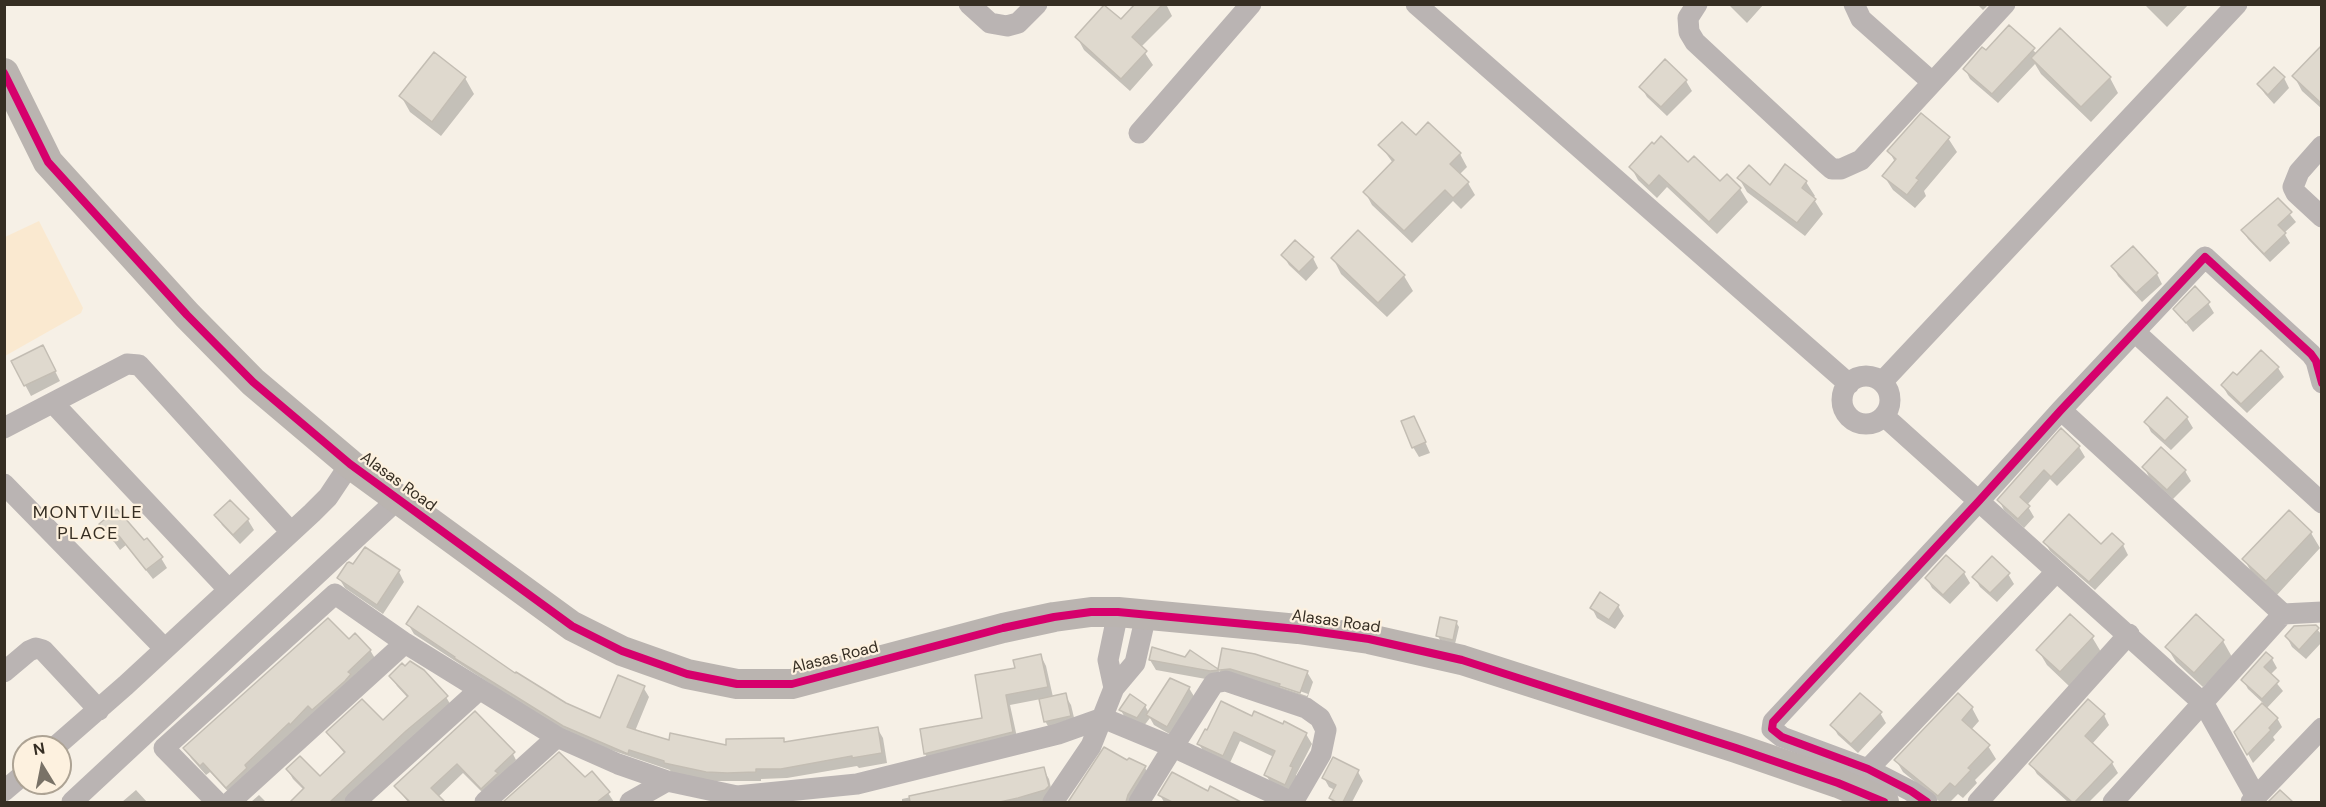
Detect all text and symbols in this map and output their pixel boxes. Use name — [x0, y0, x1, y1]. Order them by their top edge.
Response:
street label: Alasas Road — [356, 448, 440, 516]
district label: MONTVILLE PLACE — [33, 502, 143, 544]
street label: Alasas Road — [1291, 606, 1381, 638]
street label: Alasas Road — [789, 638, 881, 678]
north arrow — [12, 735, 72, 795]
text: N — [32, 737, 47, 760]

